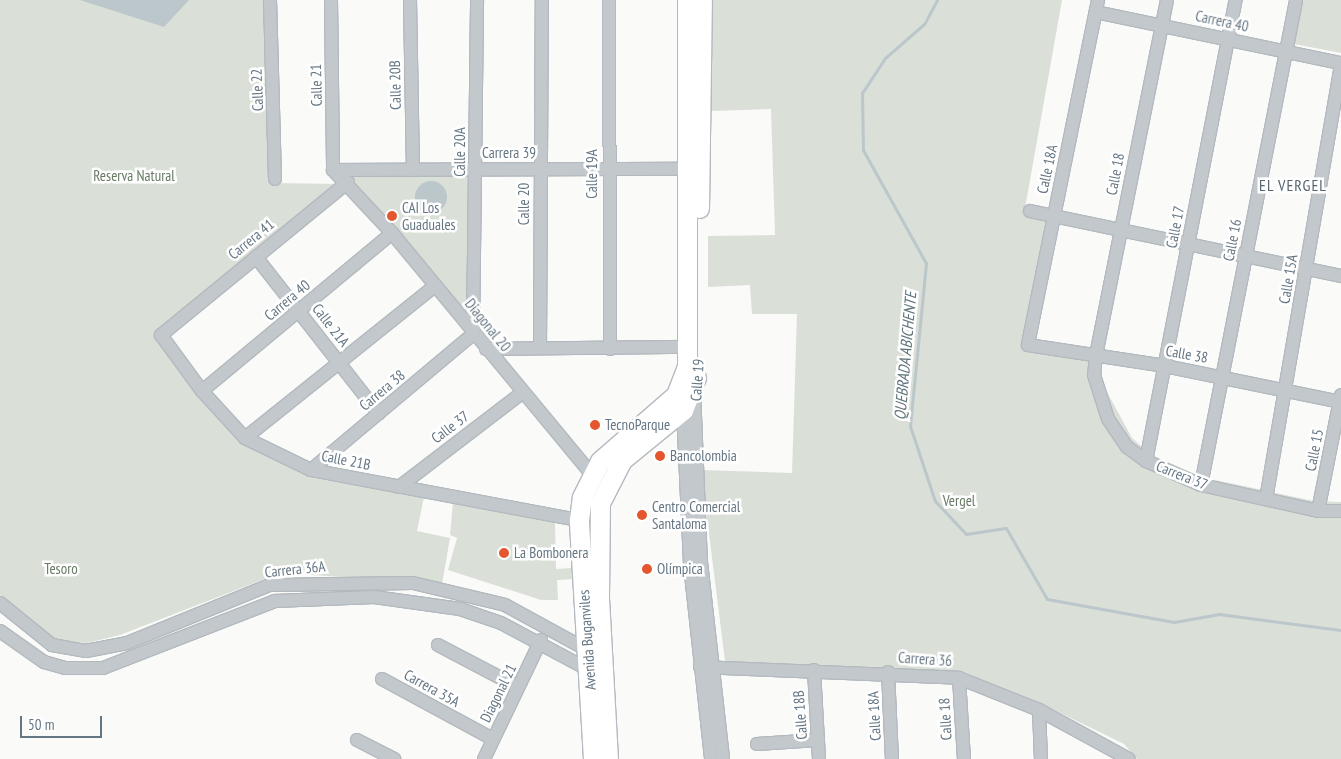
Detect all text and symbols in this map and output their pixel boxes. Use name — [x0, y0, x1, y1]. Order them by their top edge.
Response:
street label: Carrera 40 — [1194, 7, 1250, 35]
street label: Calle 20B — [386, 60, 404, 110]
street label: Calle 21 — [307, 64, 325, 106]
street label: Calle 22 — [247, 68, 267, 112]
street label: Calle 20A — [451, 127, 469, 177]
street label: Calle 18A — [1033, 143, 1061, 195]
street label: Carrera 39 — [482, 144, 536, 162]
street label: Calle 19A — [583, 149, 601, 199]
street label: Calle 18 — [1102, 151, 1128, 197]
park label: Reserva Natural — [93, 167, 175, 185]
district label: EL VERGEL — [1257, 175, 1329, 195]
street label: Calle 20 — [515, 183, 533, 225]
place label: CAI Los Guaduales — [402, 198, 456, 233]
street label: Calle 17 — [1162, 204, 1188, 250]
marker: CAI Los Guaduales — [386, 210, 398, 222]
street label: Carrera 41 — [224, 215, 278, 263]
street label: Calle 16 — [1219, 217, 1245, 263]
street label: Calle 15A — [1275, 253, 1301, 305]
street label: Carrera 40 — [261, 276, 313, 324]
water label: QUEBRADA ABICHENTE — [890, 291, 920, 421]
street label: Diagonal 20 — [461, 295, 515, 355]
street label: Calle 21A — [309, 300, 353, 350]
street label: Calle 38 — [1164, 341, 1210, 367]
street label: Calle 19 — [687, 358, 707, 402]
street label: Carrera 38 — [356, 366, 408, 414]
street label: Calle 37 — [428, 407, 472, 447]
place label: TecnoParque — [605, 416, 670, 434]
marker: TecnoParque — [589, 419, 601, 431]
street label: Calle 15 — [1301, 427, 1327, 473]
street label: Calle 21B — [320, 446, 372, 474]
place label: Bancolombia — [670, 447, 737, 465]
marker: Bancolombia — [654, 450, 666, 462]
street label: Carrera 37 — [1154, 457, 1210, 493]
park label: Vergel — [943, 492, 975, 510]
place label: Centro Comercial Santaloma — [652, 497, 740, 532]
marker: Centro Comercial Santaloma — [636, 509, 648, 521]
place label: La Bombonera — [514, 544, 588, 562]
marker: La Bombonera — [498, 547, 510, 559]
street label: Carrera 36A — [264, 557, 326, 581]
park label: Tesoro — [44, 560, 78, 578]
place label: Olímpica — [657, 560, 703, 578]
marker: Olímpica — [641, 563, 653, 575]
street label: Avenida Buganviles — [575, 589, 599, 691]
street label: Carrera 36 — [897, 648, 953, 670]
street label: Diagonal 21 — [476, 661, 520, 725]
street label: Carrera 35A — [401, 665, 463, 711]
street label: Calle 18B — [789, 690, 811, 740]
street label: Calle 18A — [864, 691, 884, 741]
street label: Calle 18 — [935, 697, 955, 741]
scale bar — [22, 706, 105, 738]
text: 50 m — [28, 715, 54, 734]

